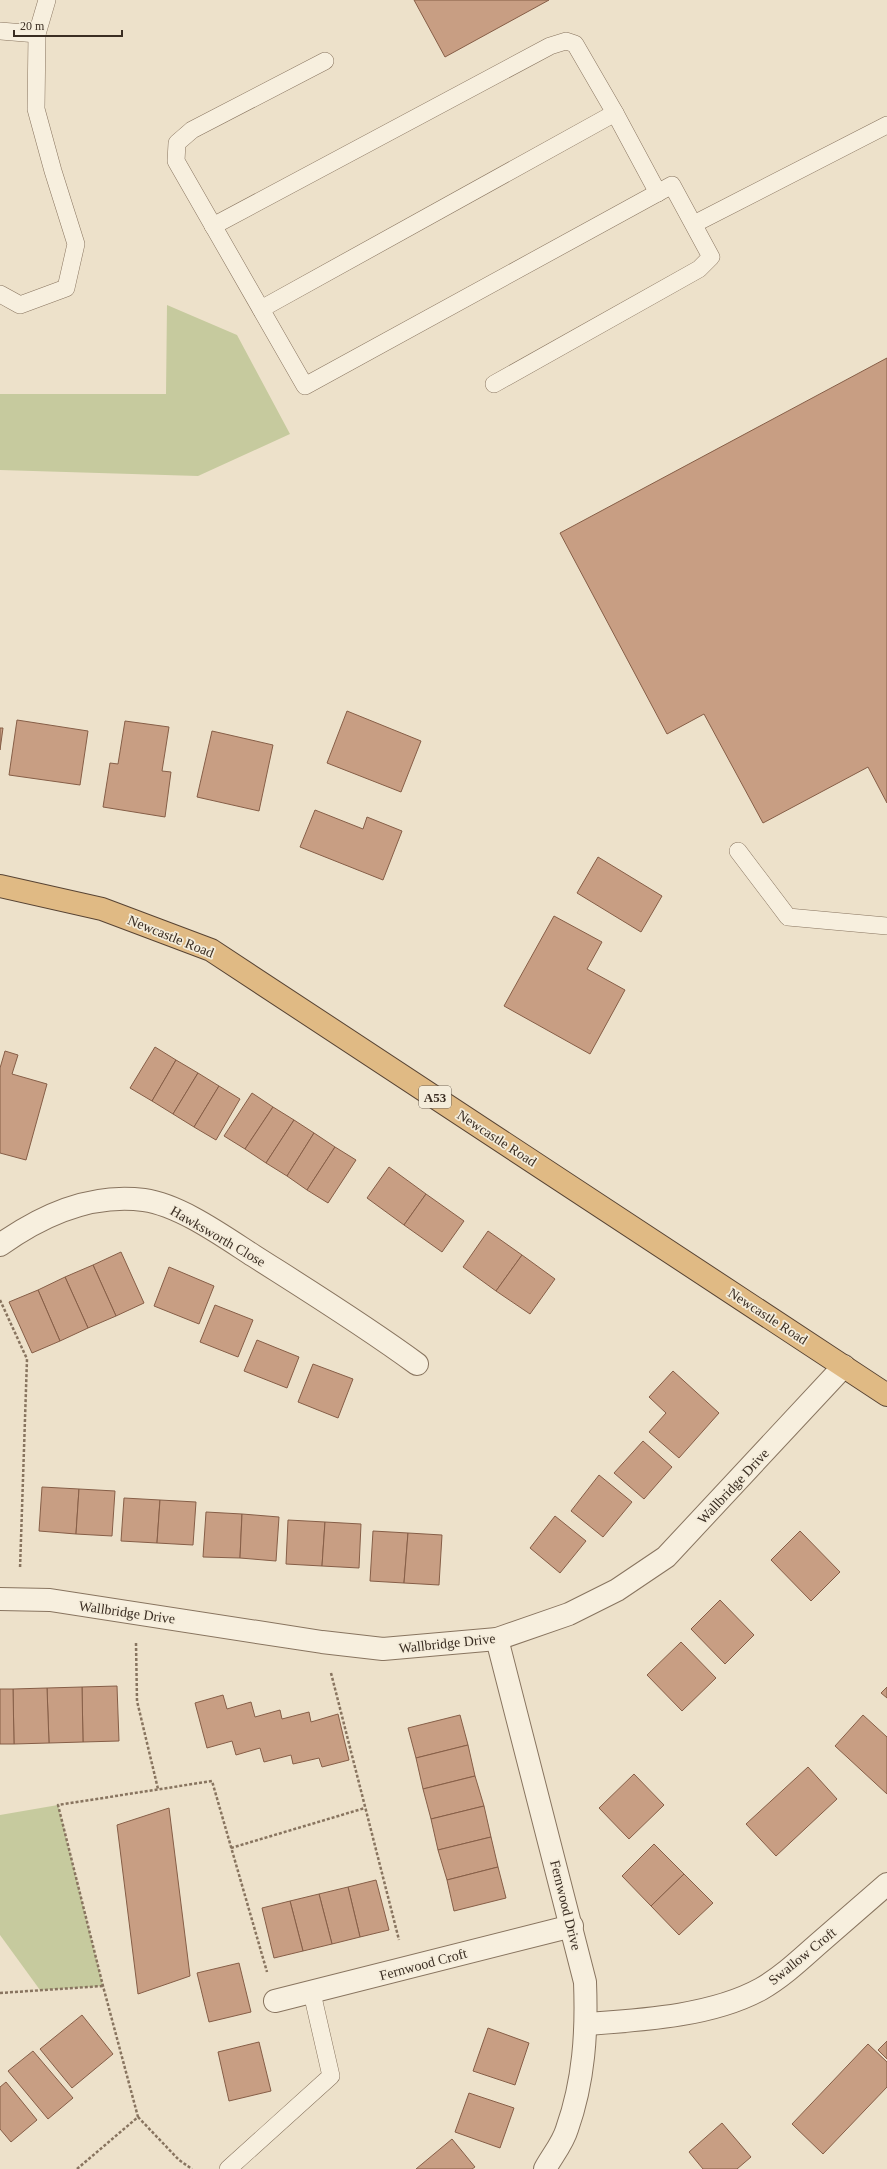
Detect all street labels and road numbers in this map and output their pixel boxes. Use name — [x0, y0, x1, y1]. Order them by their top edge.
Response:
street label: Newcastle Road — [126, 912, 216, 961]
road number: A53 — [419, 1086, 451, 1108]
street label: Newcastle Road — [454, 1107, 539, 1170]
street label: Hawksworth Close — [168, 1203, 268, 1270]
street label: Newcastle Road — [725, 1285, 810, 1348]
street label: Wallbridge Drive — [695, 1446, 772, 1527]
street label: Wallbridge Drive — [78, 1598, 176, 1627]
street label: Wallbridge Drive — [398, 1631, 496, 1656]
street label: Fernwood Drive — [547, 1859, 584, 1952]
street label: Swallow Croft — [766, 1925, 839, 1988]
street label: Fernwood Croft — [378, 1946, 469, 1983]

